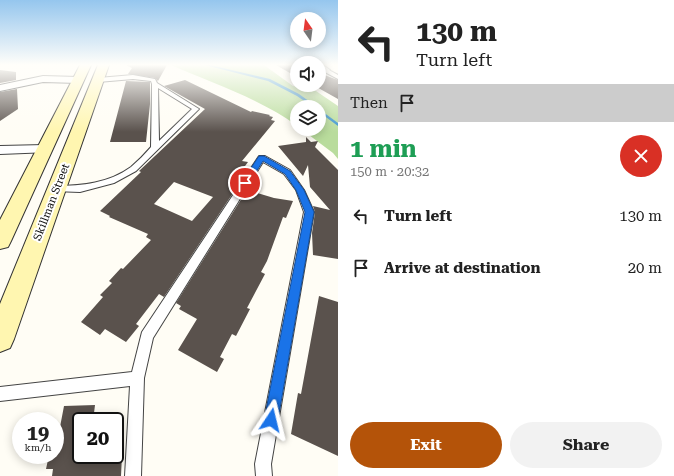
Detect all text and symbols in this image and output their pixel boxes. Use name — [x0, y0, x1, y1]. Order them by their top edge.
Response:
north arrow — [290, 12, 326, 48]
map controls — [290, 12, 326, 136]
text: 130 m — [416, 15, 497, 48]
icon: left — [350, 16, 402, 68]
text: Turn left — [416, 49, 492, 70]
button: sound — [290, 56, 326, 92]
icon: arrive — [396, 92, 418, 114]
text: Then — [350, 94, 388, 112]
button: layers — [290, 100, 326, 136]
text: 1 min — [350, 135, 417, 163]
button: close — [620, 135, 662, 177]
street label: Skillman Street — [31, 162, 72, 243]
text: 150 m · 20:32 — [350, 164, 429, 179]
pin — [228, 166, 262, 200]
icon: arrive — [234, 172, 256, 194]
icon: left — [350, 205, 372, 227]
text: Turn left — [384, 207, 452, 225]
text: 130 m — [619, 207, 662, 225]
icon: arrive — [350, 257, 372, 279]
text: Arrive at destination — [384, 259, 540, 277]
text: 20 m — [628, 259, 662, 277]
position arrow — [250, 399, 292, 441]
speed limit sign: 20 — [72, 412, 124, 464]
text: 19 — [27, 421, 49, 445]
button: Exit — [350, 422, 502, 468]
button: Share — [510, 422, 662, 468]
text: km/h — [25, 442, 51, 453]

